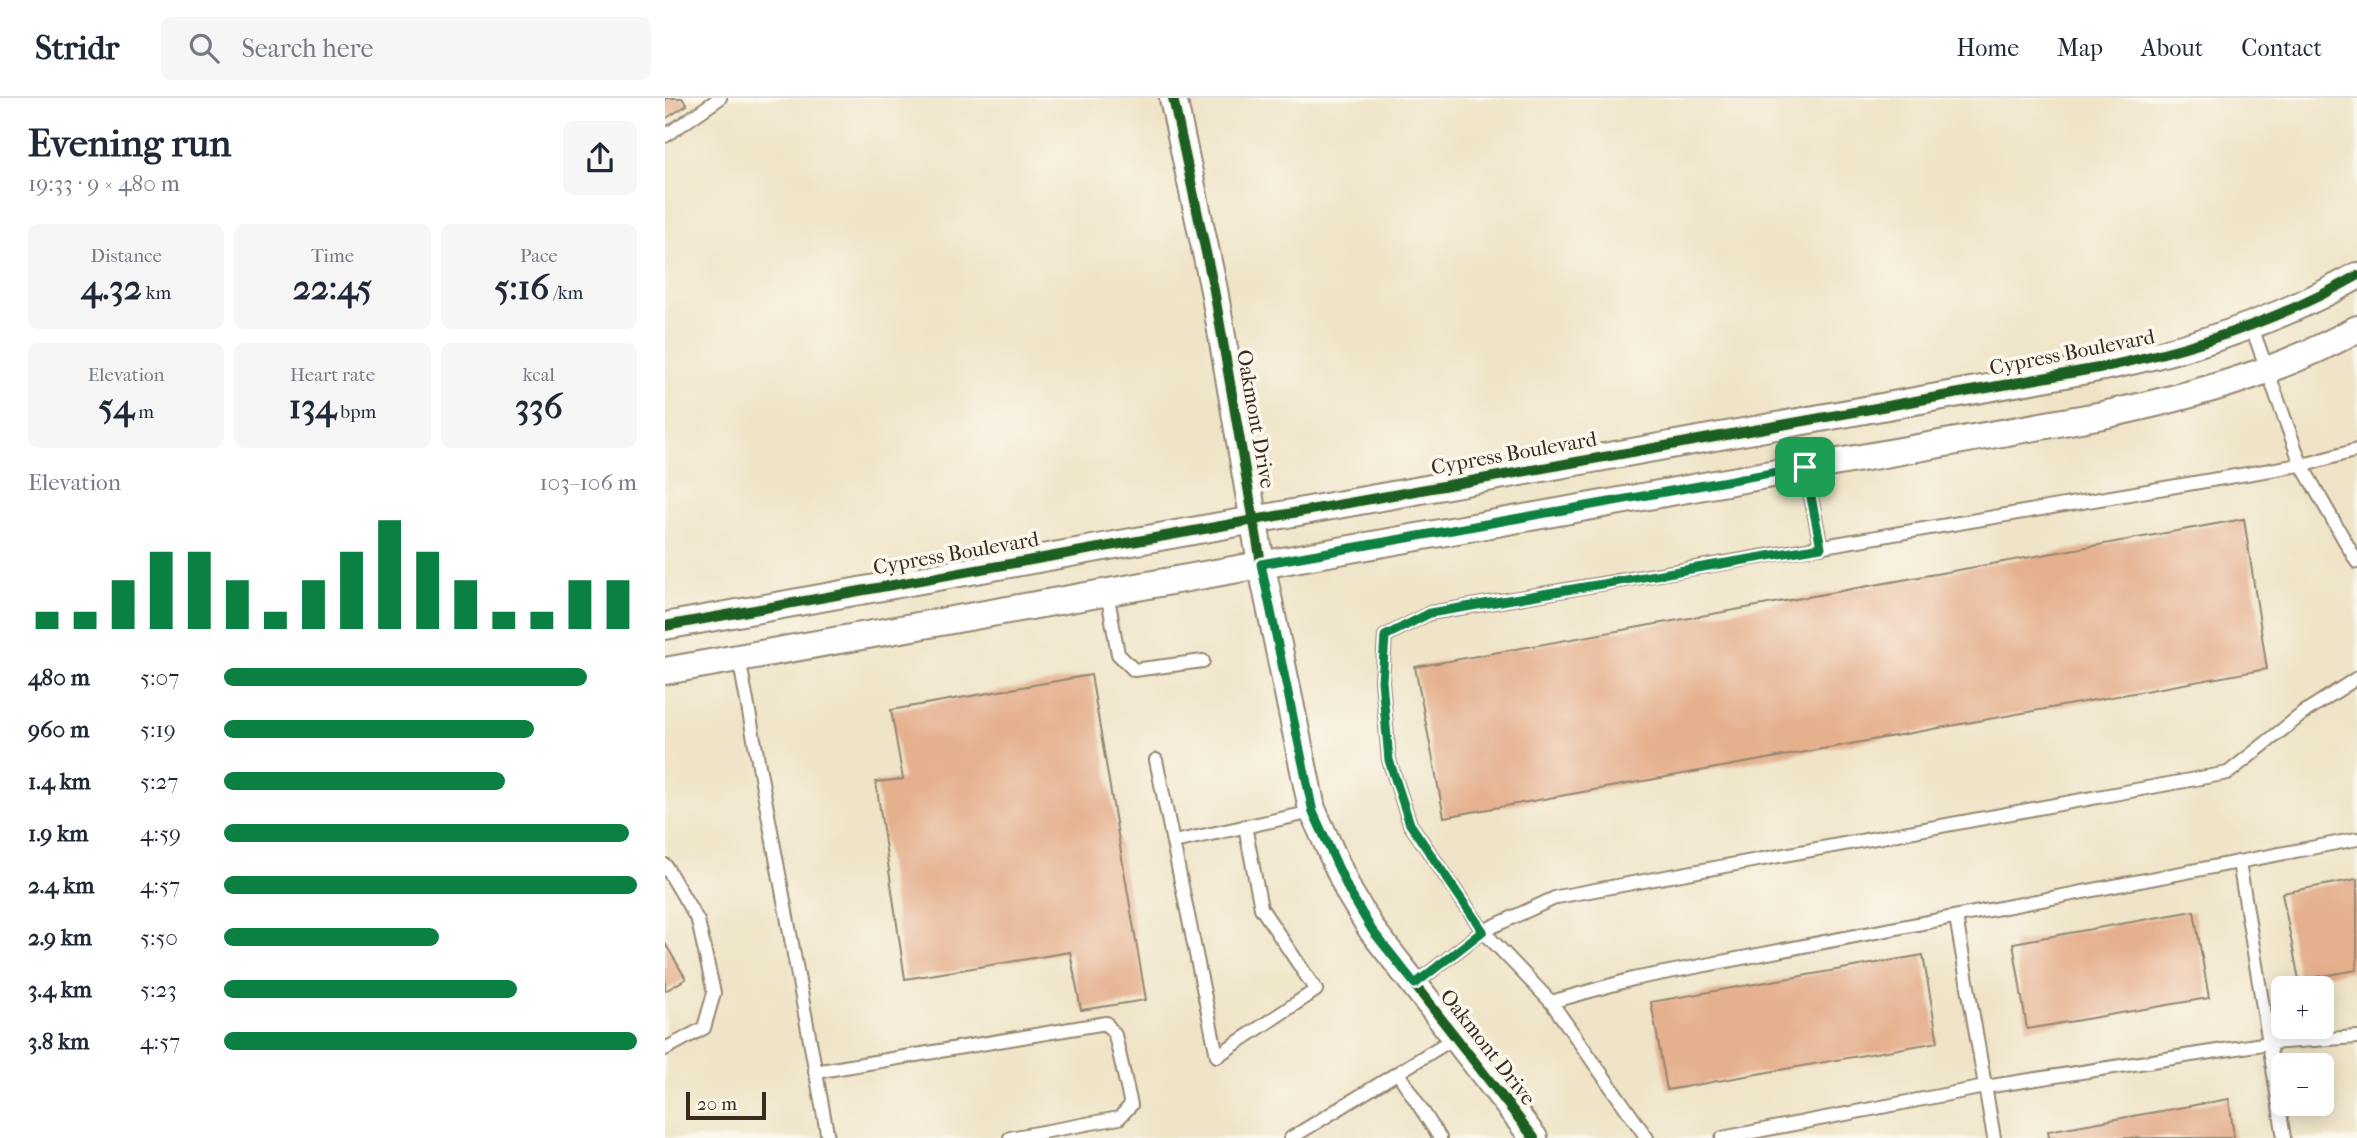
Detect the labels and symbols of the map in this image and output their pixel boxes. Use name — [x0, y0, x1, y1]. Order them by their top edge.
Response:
street label: Cypress Boulevard — [1987, 324, 2157, 380]
street label: Oakmont Drive — [1232, 348, 1280, 490]
street label: Cypress Boulevard — [1429, 427, 1599, 479]
pin — [1775, 437, 1835, 497]
street label: Cypress Boulevard — [871, 527, 1041, 579]
street label: Oakmont Drive — [1435, 984, 1541, 1110]
scale bar — [686, 1089, 767, 1121]

